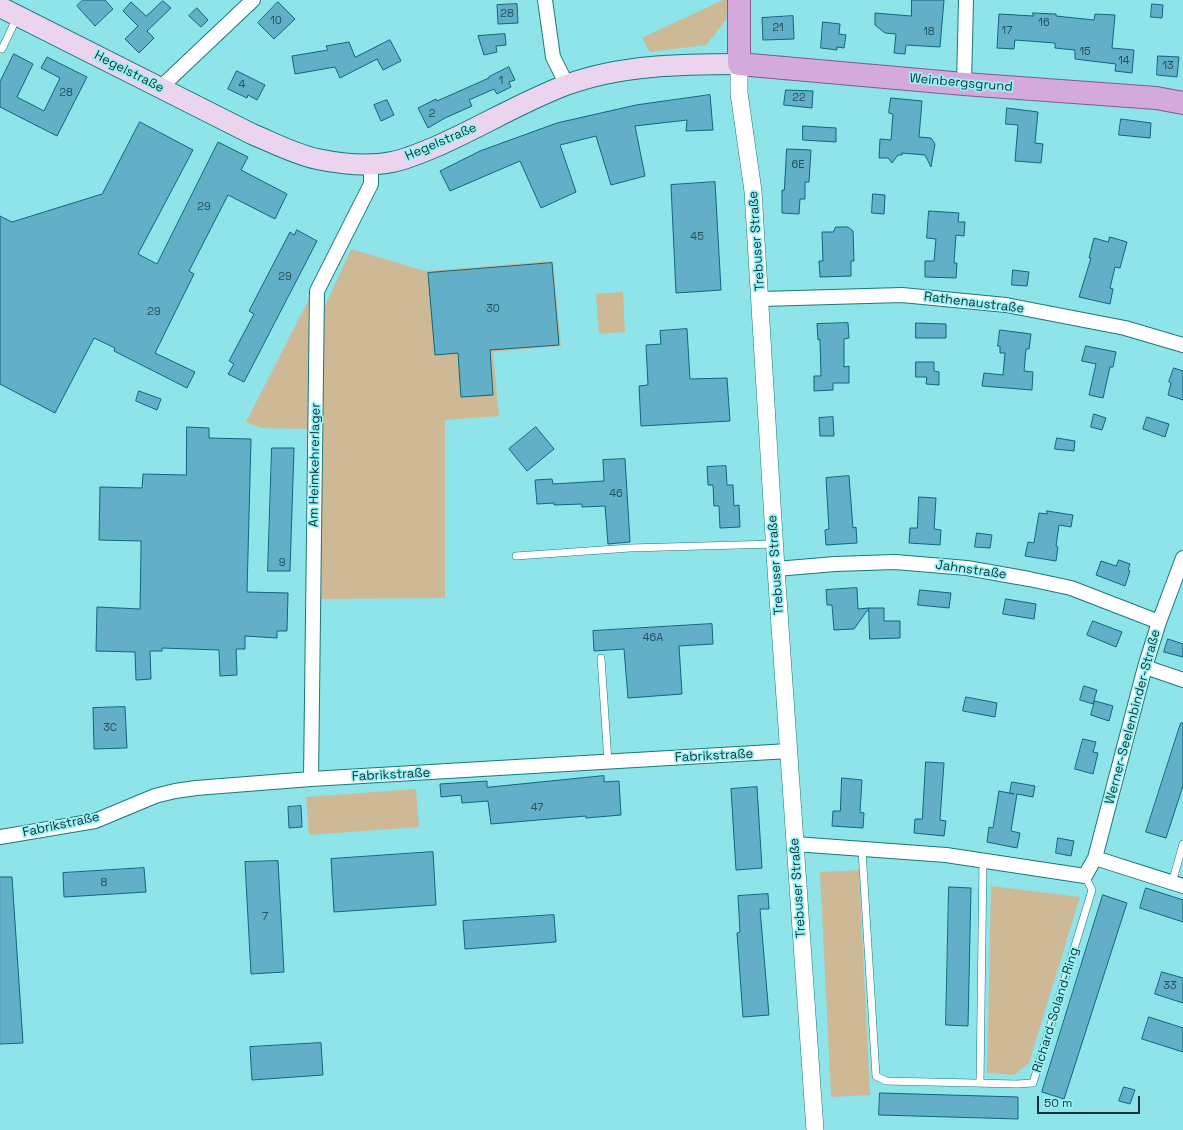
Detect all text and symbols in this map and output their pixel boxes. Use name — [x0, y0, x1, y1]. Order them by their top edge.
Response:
house number: 28 — [500, 7, 514, 21]
house number: 10 — [270, 14, 282, 28]
house number: 16 — [1038, 16, 1050, 30]
house number: 21 — [772, 21, 784, 35]
house number: 17 — [1002, 24, 1012, 38]
house number: 18 — [923, 25, 935, 39]
house number: 15 — [1079, 45, 1091, 59]
street label: Hegelstraße — [92, 48, 166, 96]
house number: 14 — [1118, 54, 1130, 68]
house number: 13 — [1162, 59, 1174, 73]
street label: Weinbergsgrund — [909, 71, 1013, 95]
house number: 1 — [499, 74, 503, 88]
house number: 4 — [239, 78, 245, 92]
house number: 28 — [59, 86, 73, 100]
house number: 22 — [792, 91, 806, 105]
house number: 2 — [429, 107, 435, 121]
street label: Hegelstraße — [403, 120, 479, 164]
house number: 6E — [792, 158, 804, 172]
street label: Trebuser Straße — [746, 191, 768, 291]
house number: 29 — [197, 200, 211, 214]
house number: 45 — [690, 230, 704, 244]
house number: 29 — [278, 270, 292, 284]
street label: Rathenaustraße — [923, 289, 1025, 317]
house number: 30 — [486, 302, 500, 316]
house number: 29 — [147, 305, 161, 319]
street label: Am Heimkehrerlager — [306, 403, 324, 527]
house number: 46 — [609, 487, 623, 501]
street label: Trebuser Straße — [765, 515, 787, 615]
house number: 9 — [279, 556, 285, 570]
street label: Jahnstraße — [935, 557, 1007, 583]
street label: Werner-Seelenbinder-Straße — [1102, 628, 1164, 806]
house number: 46A — [643, 631, 663, 645]
house number: 3C — [103, 721, 117, 735]
street label: Fabrikstraße — [674, 746, 754, 766]
street label: Fabrikstraße — [351, 765, 431, 785]
house number: 47 — [531, 801, 543, 815]
street label: Fabrikstraße — [21, 809, 101, 841]
street label: Trebuser Straße — [787, 838, 809, 938]
house number: 8 — [101, 876, 107, 890]
house number: 7 — [262, 910, 268, 924]
street label: Richard-Soland-Ring — [1030, 945, 1082, 1075]
house number: 33 — [1163, 979, 1177, 993]
scale bar — [1039, 1088, 1142, 1114]
text: 50 m — [1044, 1095, 1072, 1111]

